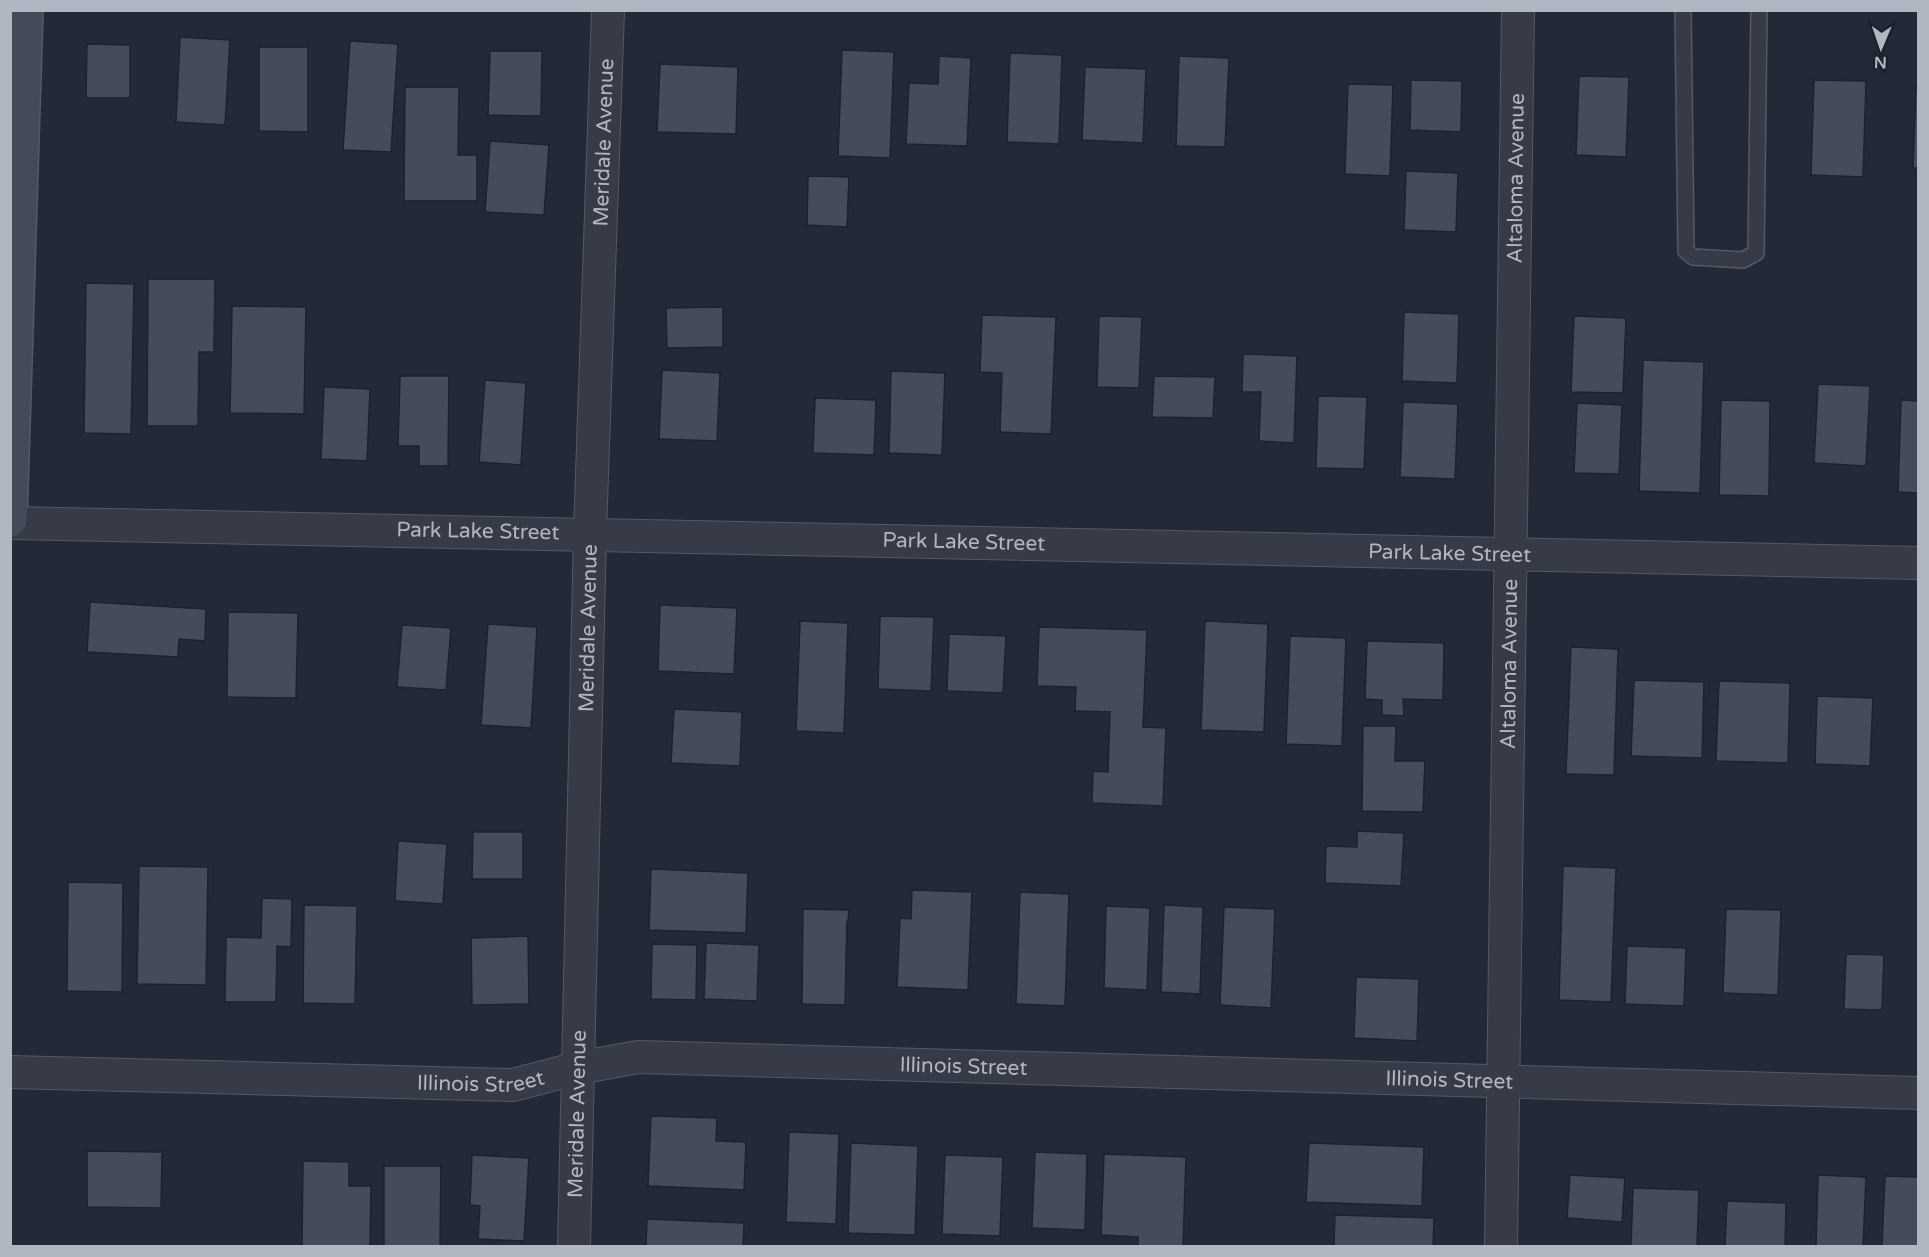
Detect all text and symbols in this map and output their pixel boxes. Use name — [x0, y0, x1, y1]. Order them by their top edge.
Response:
north arrow — [1851, 18, 1911, 78]
text: N — [1874, 52, 1887, 72]
street label: Meridale Avenue — [589, 58, 619, 227]
street label: Altaloma Avenue — [1503, 93, 1530, 263]
street label: Park Lake Street — [396, 517, 560, 545]
street label: Park Lake Street — [882, 528, 1046, 556]
street label: Park Lake Street — [1368, 539, 1531, 568]
street label: Meridale Avenue — [574, 544, 603, 712]
street label: Altaloma Avenue — [1496, 579, 1523, 749]
street label: Meridale Avenue — [563, 1030, 592, 1198]
street label: Illinois Street — [899, 1052, 1028, 1081]
street label: Illinois Street — [417, 1065, 547, 1098]
street label: Illinois Street — [1385, 1066, 1514, 1095]

